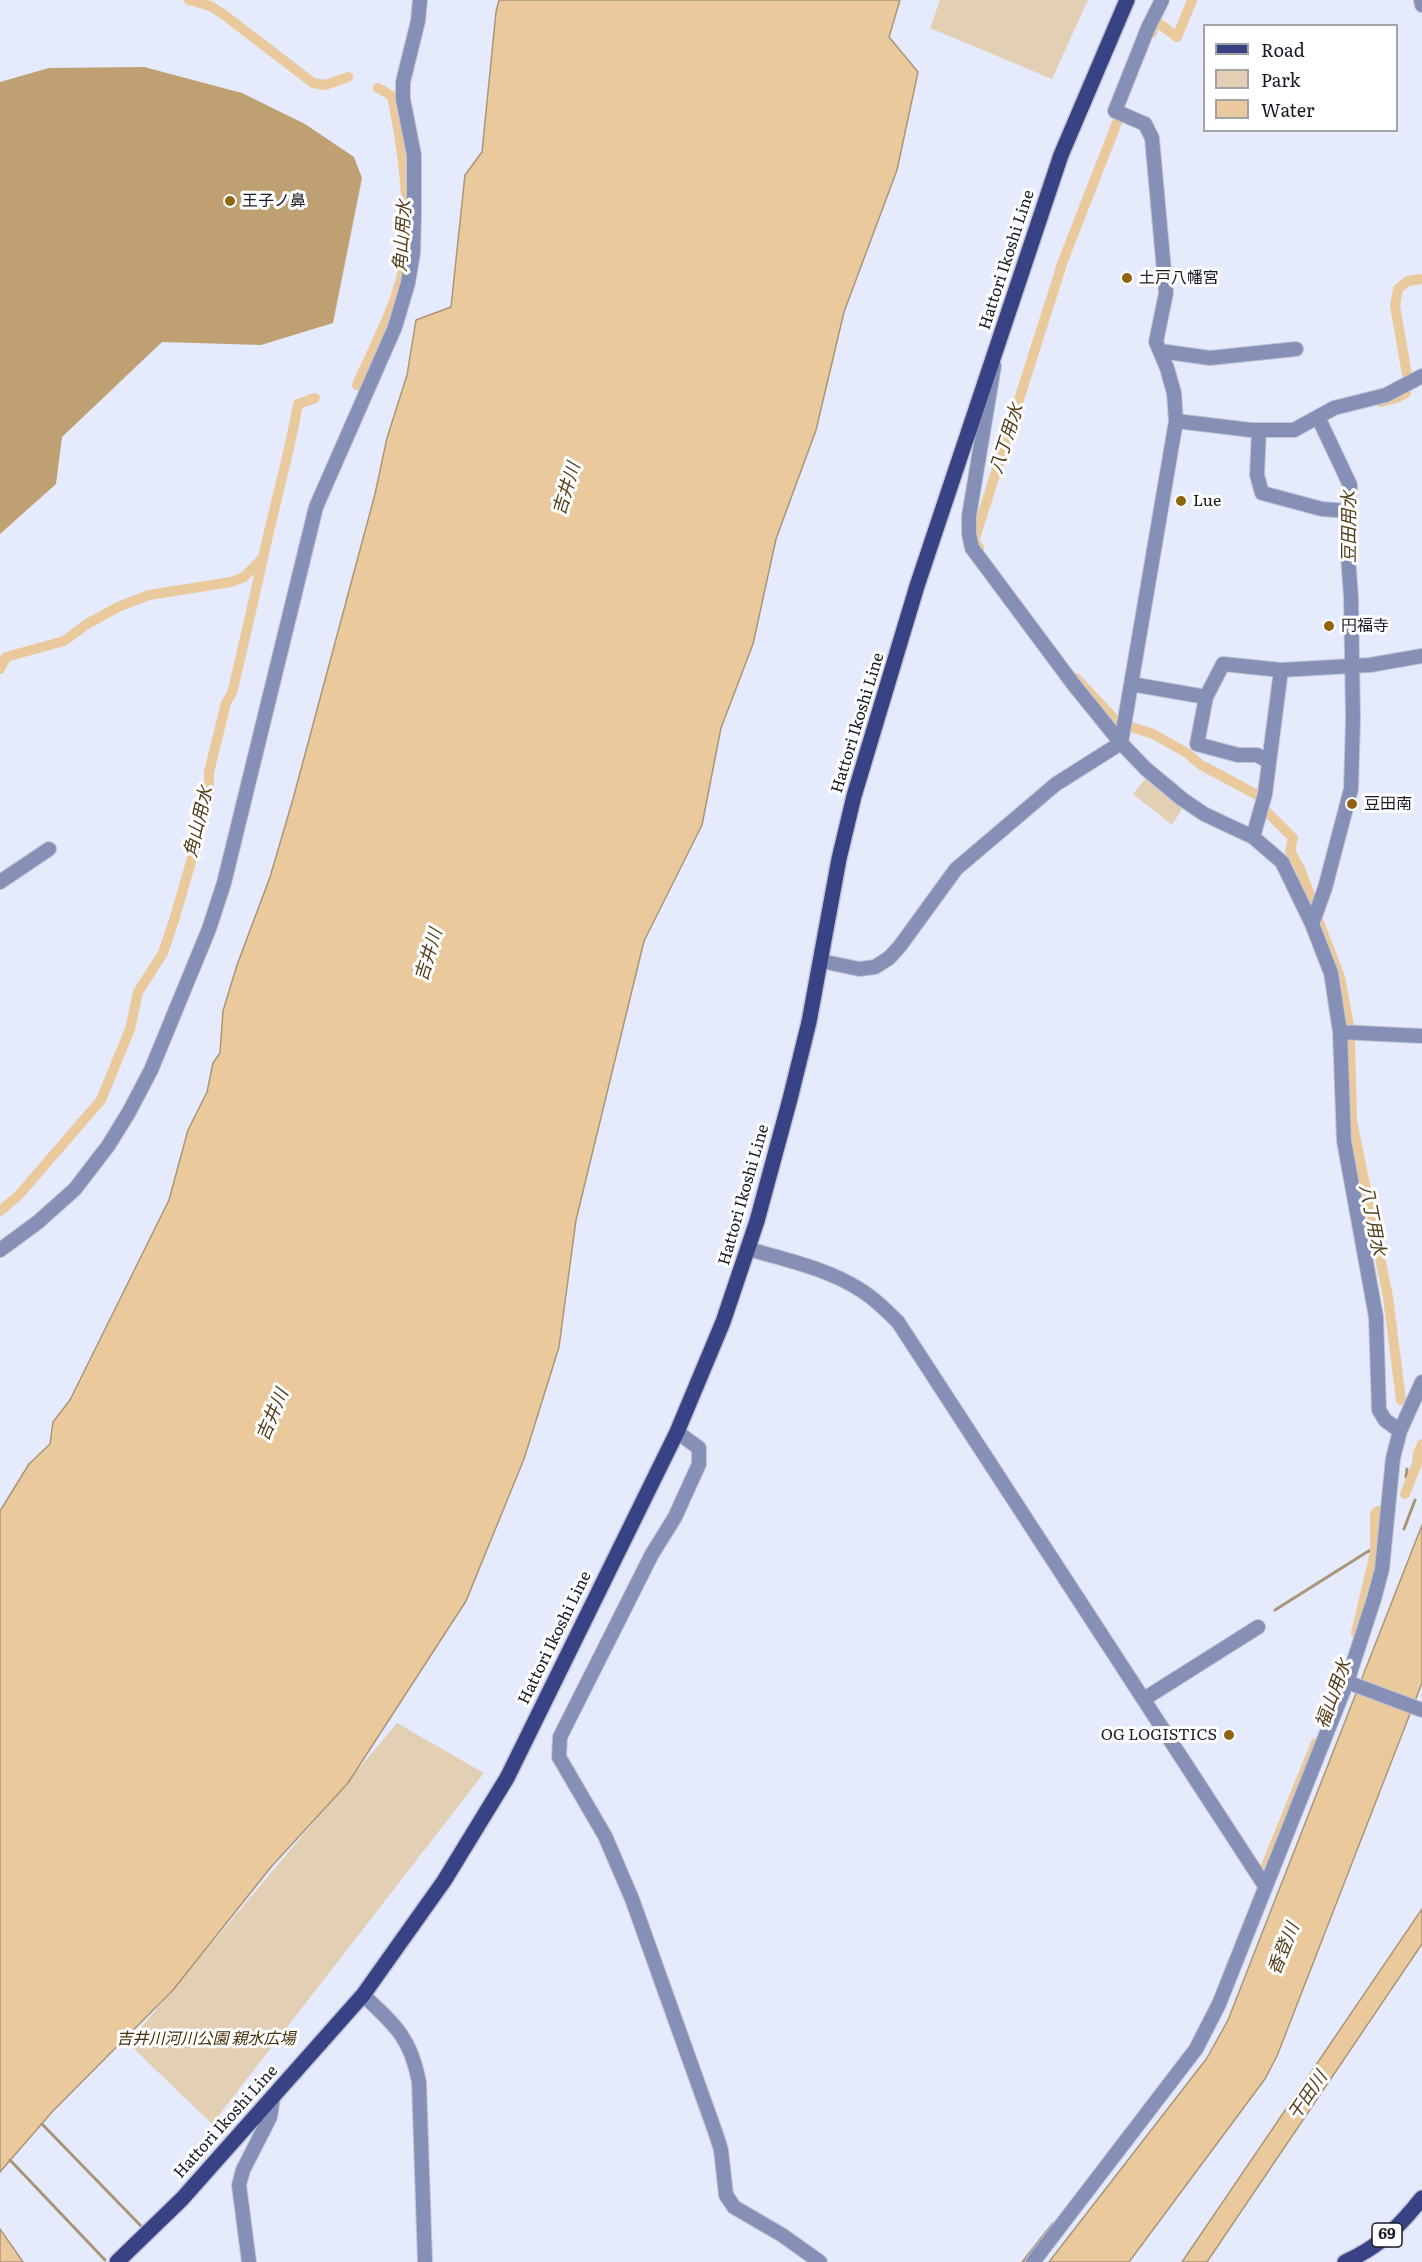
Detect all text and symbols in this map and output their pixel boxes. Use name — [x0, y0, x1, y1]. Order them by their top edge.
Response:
legend — [1203, 24, 1398, 132]
text: Road — [1261, 36, 1305, 63]
text: Park — [1261, 66, 1300, 93]
text: Water — [1261, 96, 1314, 123]
street label: Hattori Ikoshi Line — [975, 188, 1039, 332]
place label: 王子ノ鼻 — [242, 191, 306, 211]
marker: 王子ノ鼻 — [223, 194, 237, 208]
water label: 角山用水 — [390, 199, 416, 273]
place label: 土戸八幡宮 — [1139, 268, 1219, 288]
marker: 土戸八幡宮 — [1120, 271, 1134, 285]
water label: 八丁用水 — [986, 401, 1028, 477]
water label: 吉井川 — [549, 460, 585, 518]
place label: Lue — [1193, 491, 1221, 511]
water label: 豆田用水 — [1339, 491, 1361, 563]
marker: Lue — [1174, 494, 1188, 508]
place label: 円福寺 — [1341, 616, 1389, 636]
marker: 円福寺 — [1322, 619, 1336, 633]
street label: Hattori Ikoshi Line — [828, 651, 888, 795]
water label: 角山用水 — [180, 784, 218, 860]
place label: 豆田南 — [1364, 794, 1412, 814]
marker: 豆田南 — [1345, 797, 1359, 811]
water label: 吉井川 — [411, 926, 447, 984]
street label: Hattori Ikoshi Line — [715, 1122, 773, 1268]
water label: 八丁用水 — [1355, 1183, 1389, 1257]
water label: 吉井川 — [253, 1386, 293, 1444]
street label: Hattori Ikoshi Line — [514, 1568, 596, 1708]
water label: 福山用水 — [1312, 1656, 1356, 1732]
place label: OG LOGISTICS — [1101, 1725, 1217, 1745]
marker: OG LOGISTICS — [1222, 1728, 1236, 1742]
water label: 香登川 — [1264, 1920, 1304, 1978]
park label: 吉井川河川公園 親水広場 — [116, 2029, 296, 2049]
street label: Hattori Ikoshi Line — [170, 2061, 282, 2183]
water label: 干田川 — [1284, 2068, 1332, 2124]
road number: 69 — [1372, 2223, 1402, 2247]

